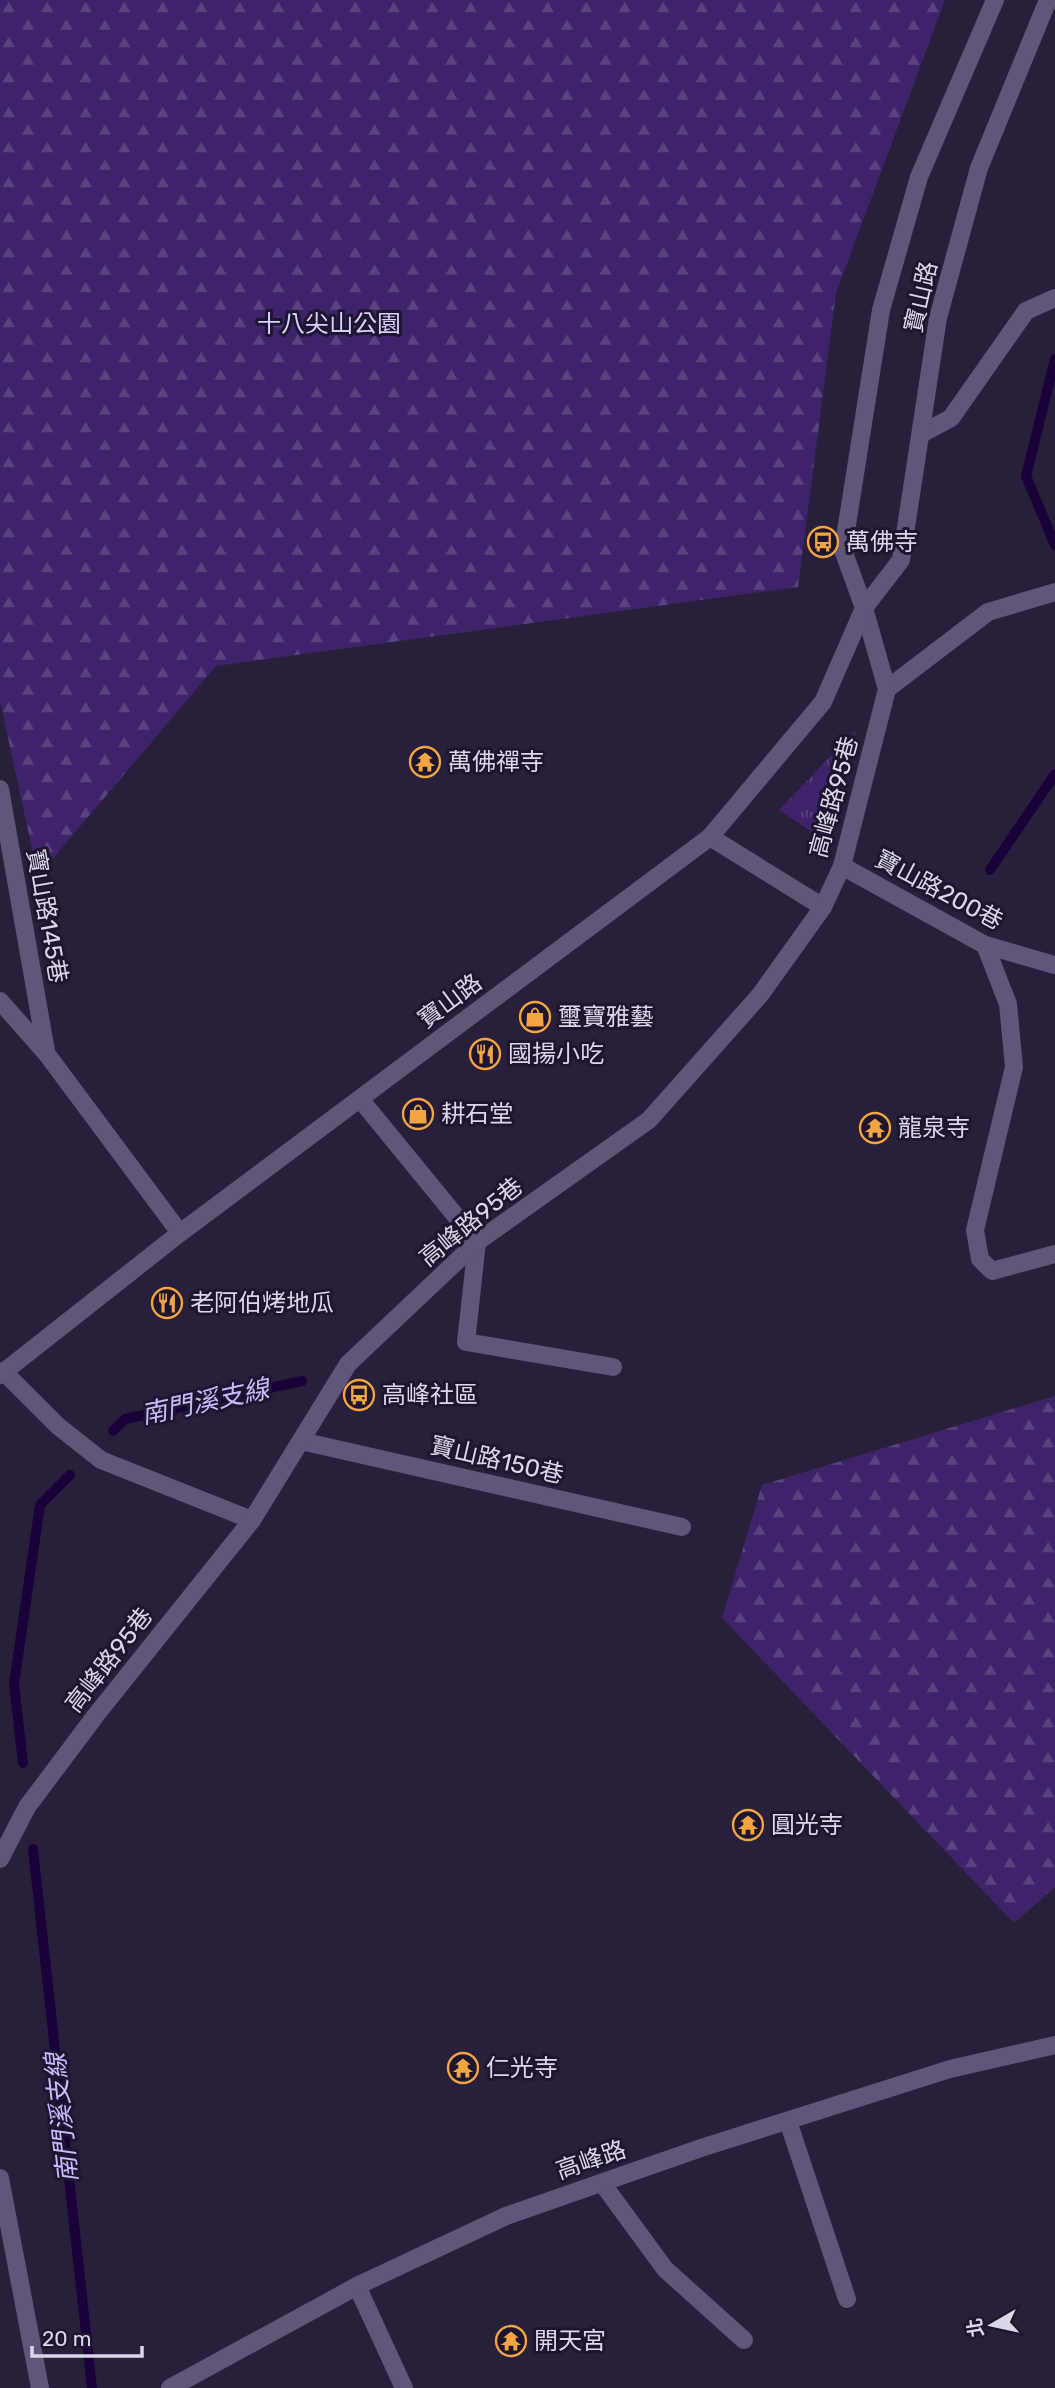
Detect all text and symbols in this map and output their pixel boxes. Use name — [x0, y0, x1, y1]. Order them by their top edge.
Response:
street label: 寶山路 — [899, 259, 943, 335]
park label: 十八尖山公園 — [257, 310, 401, 338]
bus stop icon: 萬佛寺 — [806, 525, 840, 559]
place label: 萬佛寺 — [846, 528, 918, 556]
street label: 高峰路95巷 — [804, 733, 864, 861]
temple icon: 萬佛禪寺 — [408, 745, 442, 779]
place label: 萬佛禪寺 — [448, 748, 544, 776]
street label: 寶山路200巷 — [870, 845, 1008, 935]
street label: 寶山路145巷 — [21, 847, 73, 985]
street label: 寶山路 — [413, 968, 487, 1034]
shop icon: 璽寶雅藝 — [518, 1000, 552, 1034]
place label: 璽寶雅藝 — [558, 1003, 654, 1031]
restaurant icon: 國揚小吃 — [468, 1037, 502, 1071]
place label: 國揚小吃 — [508, 1040, 604, 1068]
shop icon: 耕石堂 — [401, 1097, 435, 1131]
place label: 耕石堂 — [441, 1100, 513, 1128]
temple icon: 龍泉寺 — [858, 1111, 892, 1145]
place label: 龍泉寺 — [898, 1114, 970, 1142]
street label: 高峰路95巷 — [414, 1172, 528, 1272]
restaurant icon: 老阿伯烤地瓜 — [150, 1286, 184, 1320]
place label: 老阿伯烤地瓜 — [190, 1289, 334, 1317]
water label: 南門溪支線 — [138, 1373, 275, 1431]
bus stop icon: 高峰社區 — [342, 1378, 376, 1412]
place label: 高峰社區 — [382, 1381, 478, 1409]
street label: 寶山路150巷 — [428, 1431, 566, 1489]
street label: 高峰路95巷 — [60, 1602, 158, 1718]
temple icon: 圓光寺 — [731, 1808, 765, 1842]
place label: 圓光寺 — [771, 1811, 843, 1839]
water label: 南門溪支線 — [39, 2049, 84, 2184]
temple icon: 仁光寺 — [446, 2051, 480, 2085]
place label: 仁光寺 — [486, 2054, 558, 2082]
street label: 高峰路 — [552, 2135, 630, 2185]
north arrow — [957, 2290, 1027, 2360]
scale bar — [32, 2314, 142, 2358]
text: 北 — [963, 2316, 989, 2339]
temple icon: 開天宮 — [494, 2324, 528, 2358]
text: 20 m — [42, 2326, 91, 2351]
place label: 開天宮 — [534, 2327, 606, 2355]

